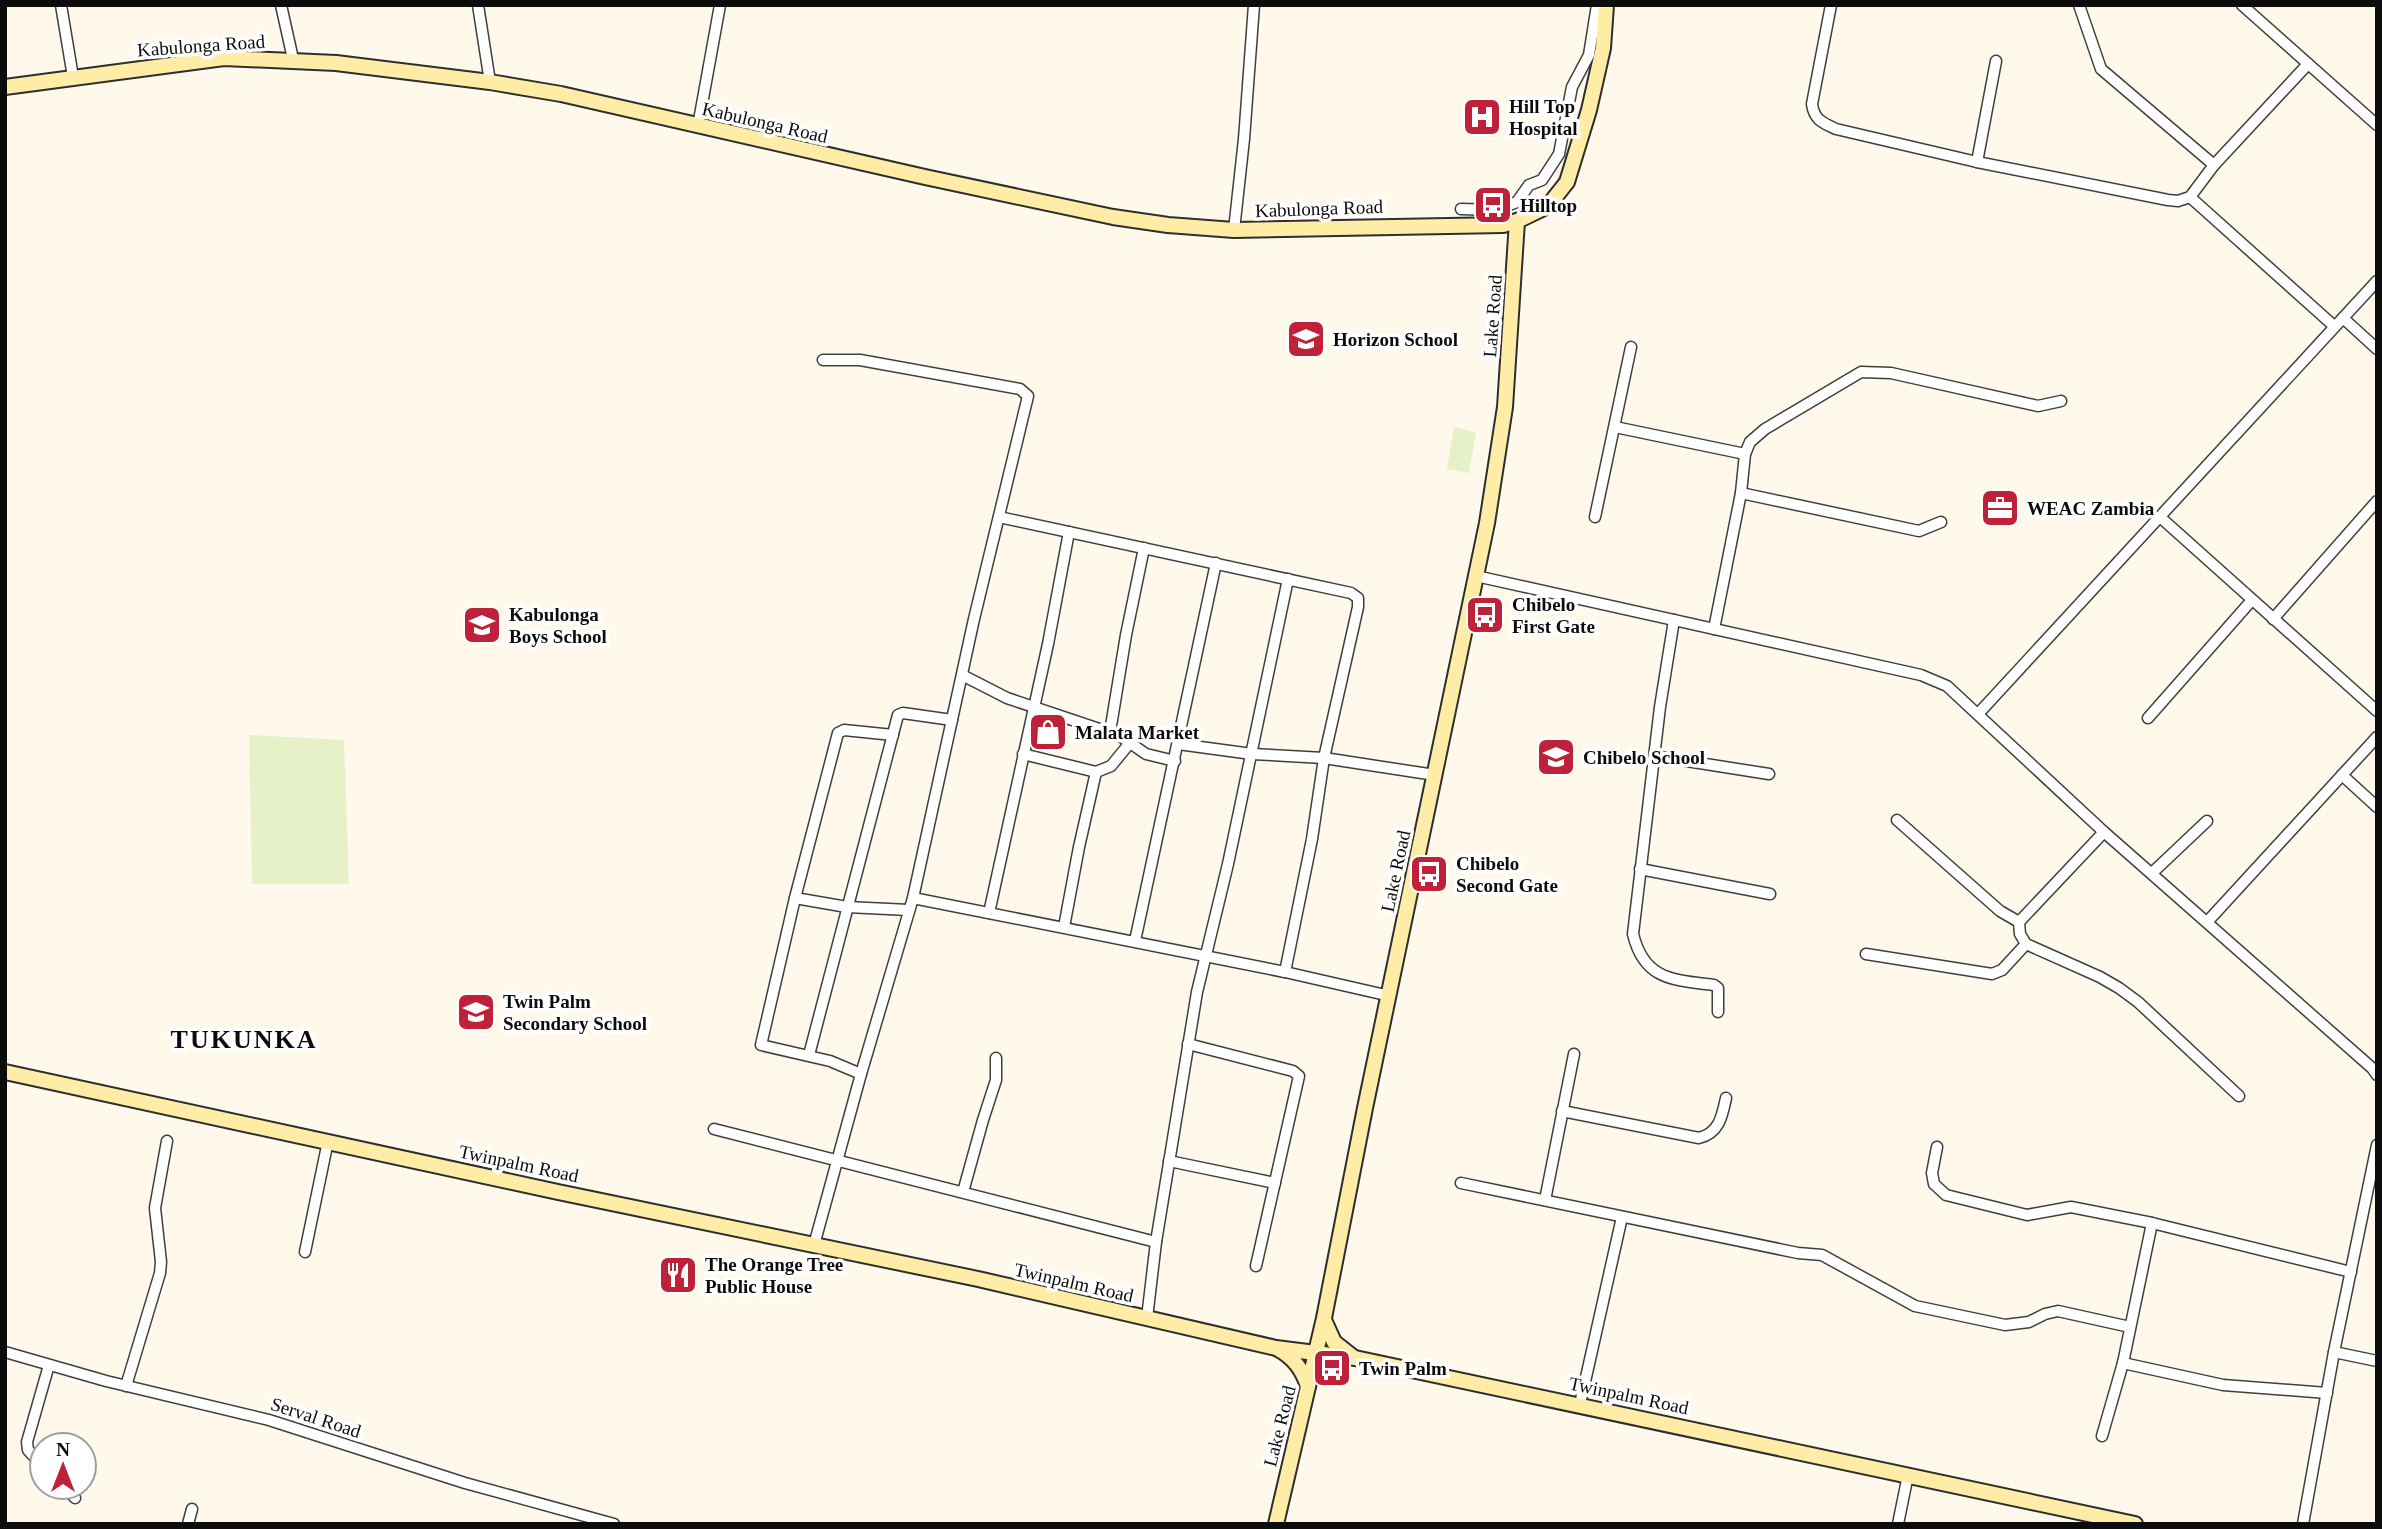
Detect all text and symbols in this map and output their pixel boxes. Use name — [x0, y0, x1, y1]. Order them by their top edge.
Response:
street label: Kabulonga Road — [136, 31, 266, 60]
hospital icon: Hill Top Hospital — [1461, 96, 1503, 138]
place label: Hill Top Hospital — [1509, 96, 1578, 139]
street label: Kabulonga Road — [700, 98, 830, 147]
bus stop icon: Hilltop — [1472, 184, 1514, 226]
place label: Hilltop — [1520, 195, 1577, 216]
street label: Kabulonga Road — [1255, 196, 1384, 221]
street label: Lake Road — [1479, 273, 1506, 358]
school or university icon: Horizon School — [1285, 318, 1327, 360]
place label: Horizon School — [1333, 329, 1458, 350]
office icon: WEAC Zambia — [1979, 487, 2021, 529]
place label: WEAC Zambia — [2027, 498, 2155, 519]
bus stop icon: Chibelo First Gate — [1464, 594, 1506, 636]
place label: Chibelo First Gate — [1512, 594, 1595, 637]
school or university icon: Kabulonga Boys School — [461, 604, 503, 646]
place label: Kabulonga Boys School — [509, 604, 607, 647]
shop icon: Malata Market — [1027, 711, 1069, 753]
place label: Malata Market — [1075, 722, 1200, 743]
school or university icon: Chibelo School — [1535, 736, 1577, 778]
place label: Chibelo School — [1583, 747, 1705, 768]
street label: Lake Road — [1377, 828, 1414, 914]
bus stop icon: Chibelo Second Gate — [1408, 853, 1450, 895]
place label: Chibelo Second Gate — [1456, 853, 1558, 896]
school or university icon: Twin Palm Secondary School — [455, 991, 497, 1033]
place label: Twin Palm Secondary School — [503, 991, 647, 1034]
district label: TUKUNKA — [171, 1025, 317, 1054]
street label: Twinpalm Road — [457, 1141, 581, 1187]
restaurant icon: The Orange Tree Public House — [657, 1254, 699, 1296]
place label: The Orange Tree Public House — [705, 1254, 843, 1297]
street label: Twinpalm Road — [1012, 1259, 1136, 1307]
bus stop icon: Twin Palm — [1311, 1347, 1353, 1389]
place label: Twin Palm — [1359, 1358, 1447, 1379]
street label: Twinpalm Road — [1567, 1373, 1691, 1419]
street label: Lake Road — [1259, 1383, 1300, 1469]
street label: Serval Road — [268, 1393, 364, 1442]
north arrow — [28, 1431, 98, 1501]
text: N — [56, 1439, 70, 1460]

